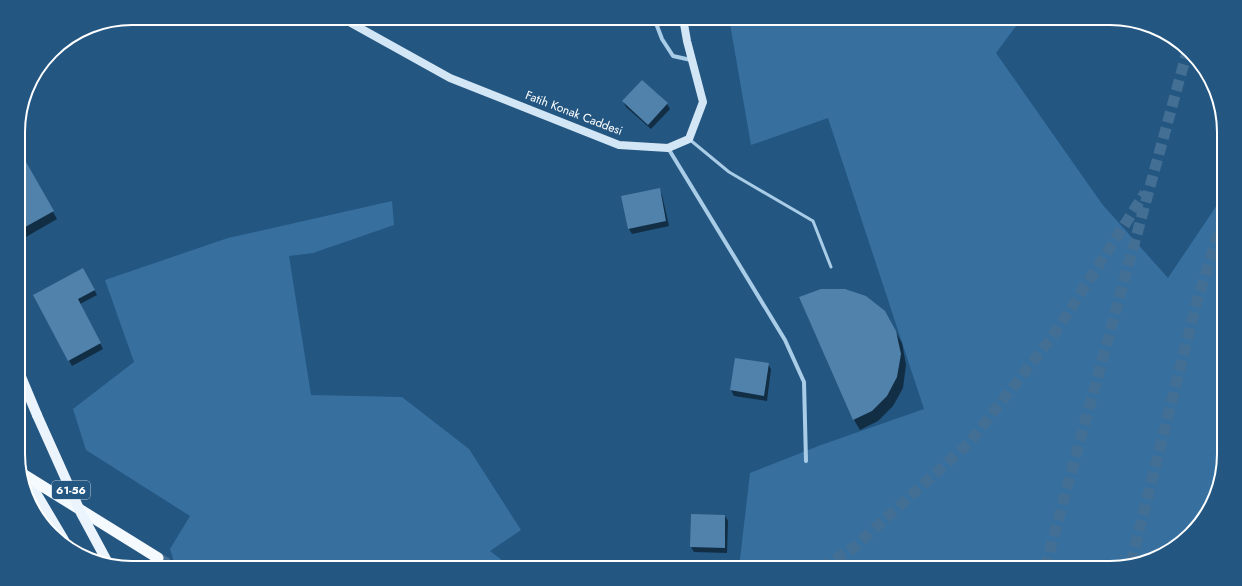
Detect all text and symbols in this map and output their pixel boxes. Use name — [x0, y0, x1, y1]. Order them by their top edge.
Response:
street label: Fatih Konak Caddesi — [523, 86, 625, 140]
road number: 61-56 — [52, 481, 90, 499]

